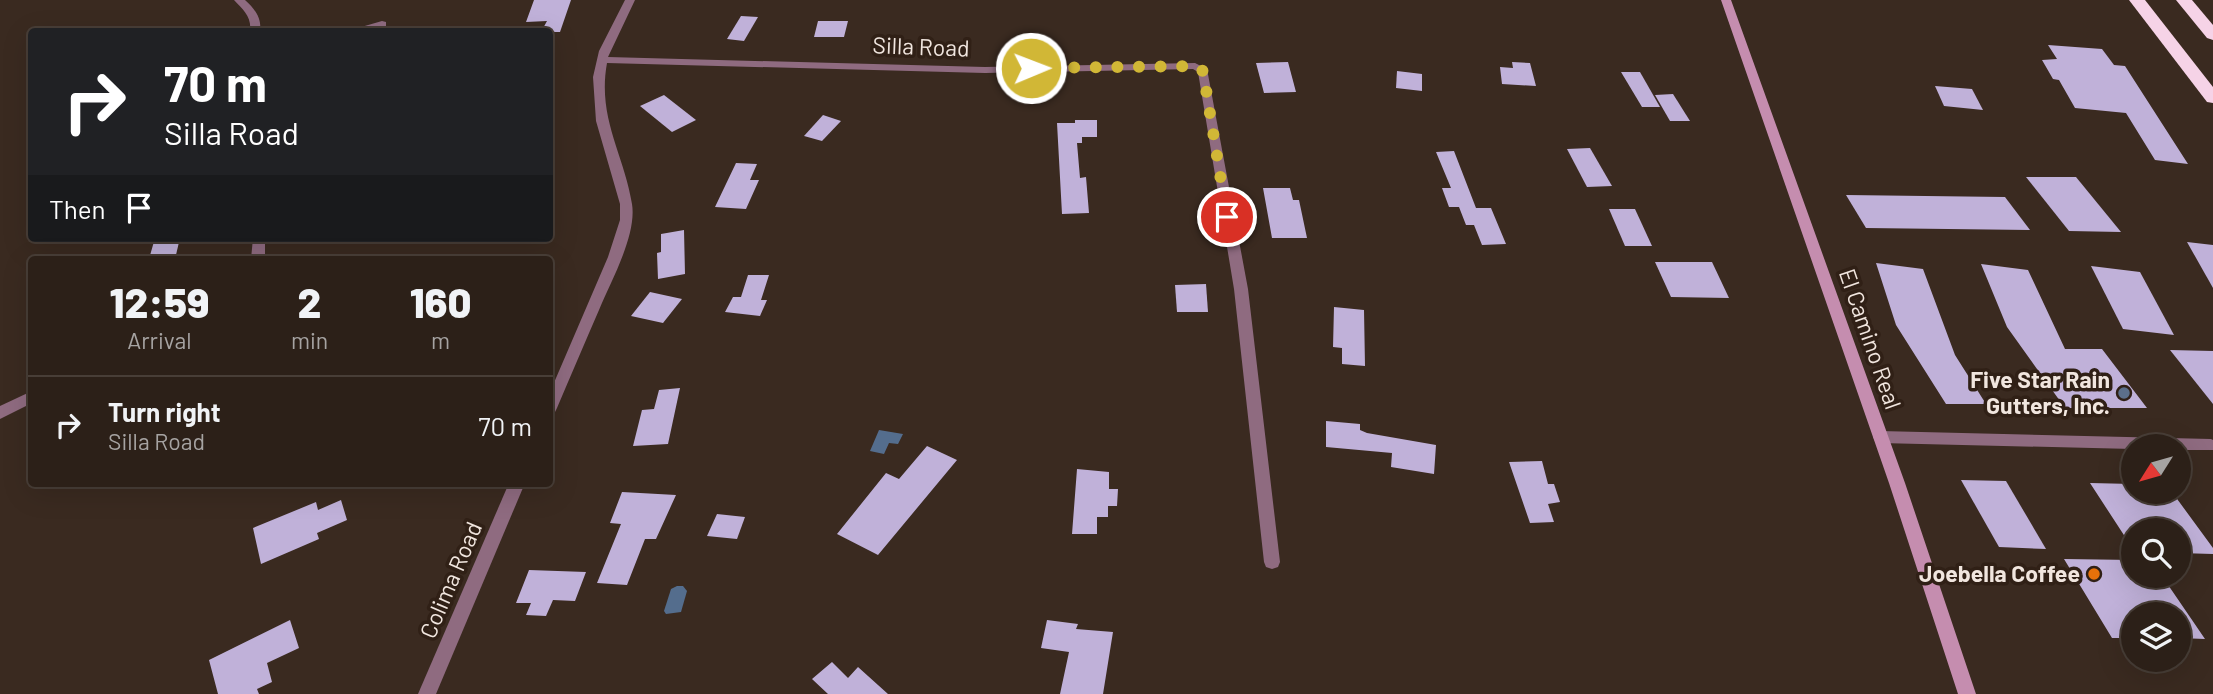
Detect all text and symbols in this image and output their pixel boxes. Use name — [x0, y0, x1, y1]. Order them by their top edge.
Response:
street label: Silla Road — [872, 30, 970, 62]
position arrow — [994, 31, 1068, 105]
text: 70 m — [164, 53, 267, 112]
icon: right — [49, 56, 140, 147]
text: Silla Road — [164, 113, 299, 151]
pin — [1197, 187, 1257, 247]
icon: arrive — [120, 189, 158, 227]
text: Then — [49, 193, 106, 224]
icon: arrive — [1208, 198, 1246, 236]
street label: El Camino Real — [1834, 265, 1908, 413]
text: 12:59 — [110, 276, 209, 326]
text: 2 — [298, 276, 321, 326]
text: 160 — [410, 276, 471, 326]
text: Arrival — [127, 326, 192, 354]
text: min — [291, 326, 328, 354]
text: m — [431, 326, 450, 354]
place label: Five Star Rain Gutters, Inc. — [1970, 365, 2110, 419]
marker: Five Star Rain Gutters, Inc. — [2116, 385, 2132, 401]
text: Turn right — [108, 396, 221, 427]
icon: right — [49, 406, 87, 444]
text: 70 m — [478, 410, 532, 441]
text: Silla Road — [108, 427, 205, 455]
north arrow — [2121, 434, 2191, 504]
map controls — [2121, 434, 2191, 672]
street label: Colima Road — [413, 517, 487, 642]
button: search — [2121, 518, 2191, 588]
place label: Joebella Coffee — [1919, 559, 2080, 587]
marker: Joebella Coffee — [2086, 566, 2102, 582]
button: layers — [2121, 602, 2191, 672]

